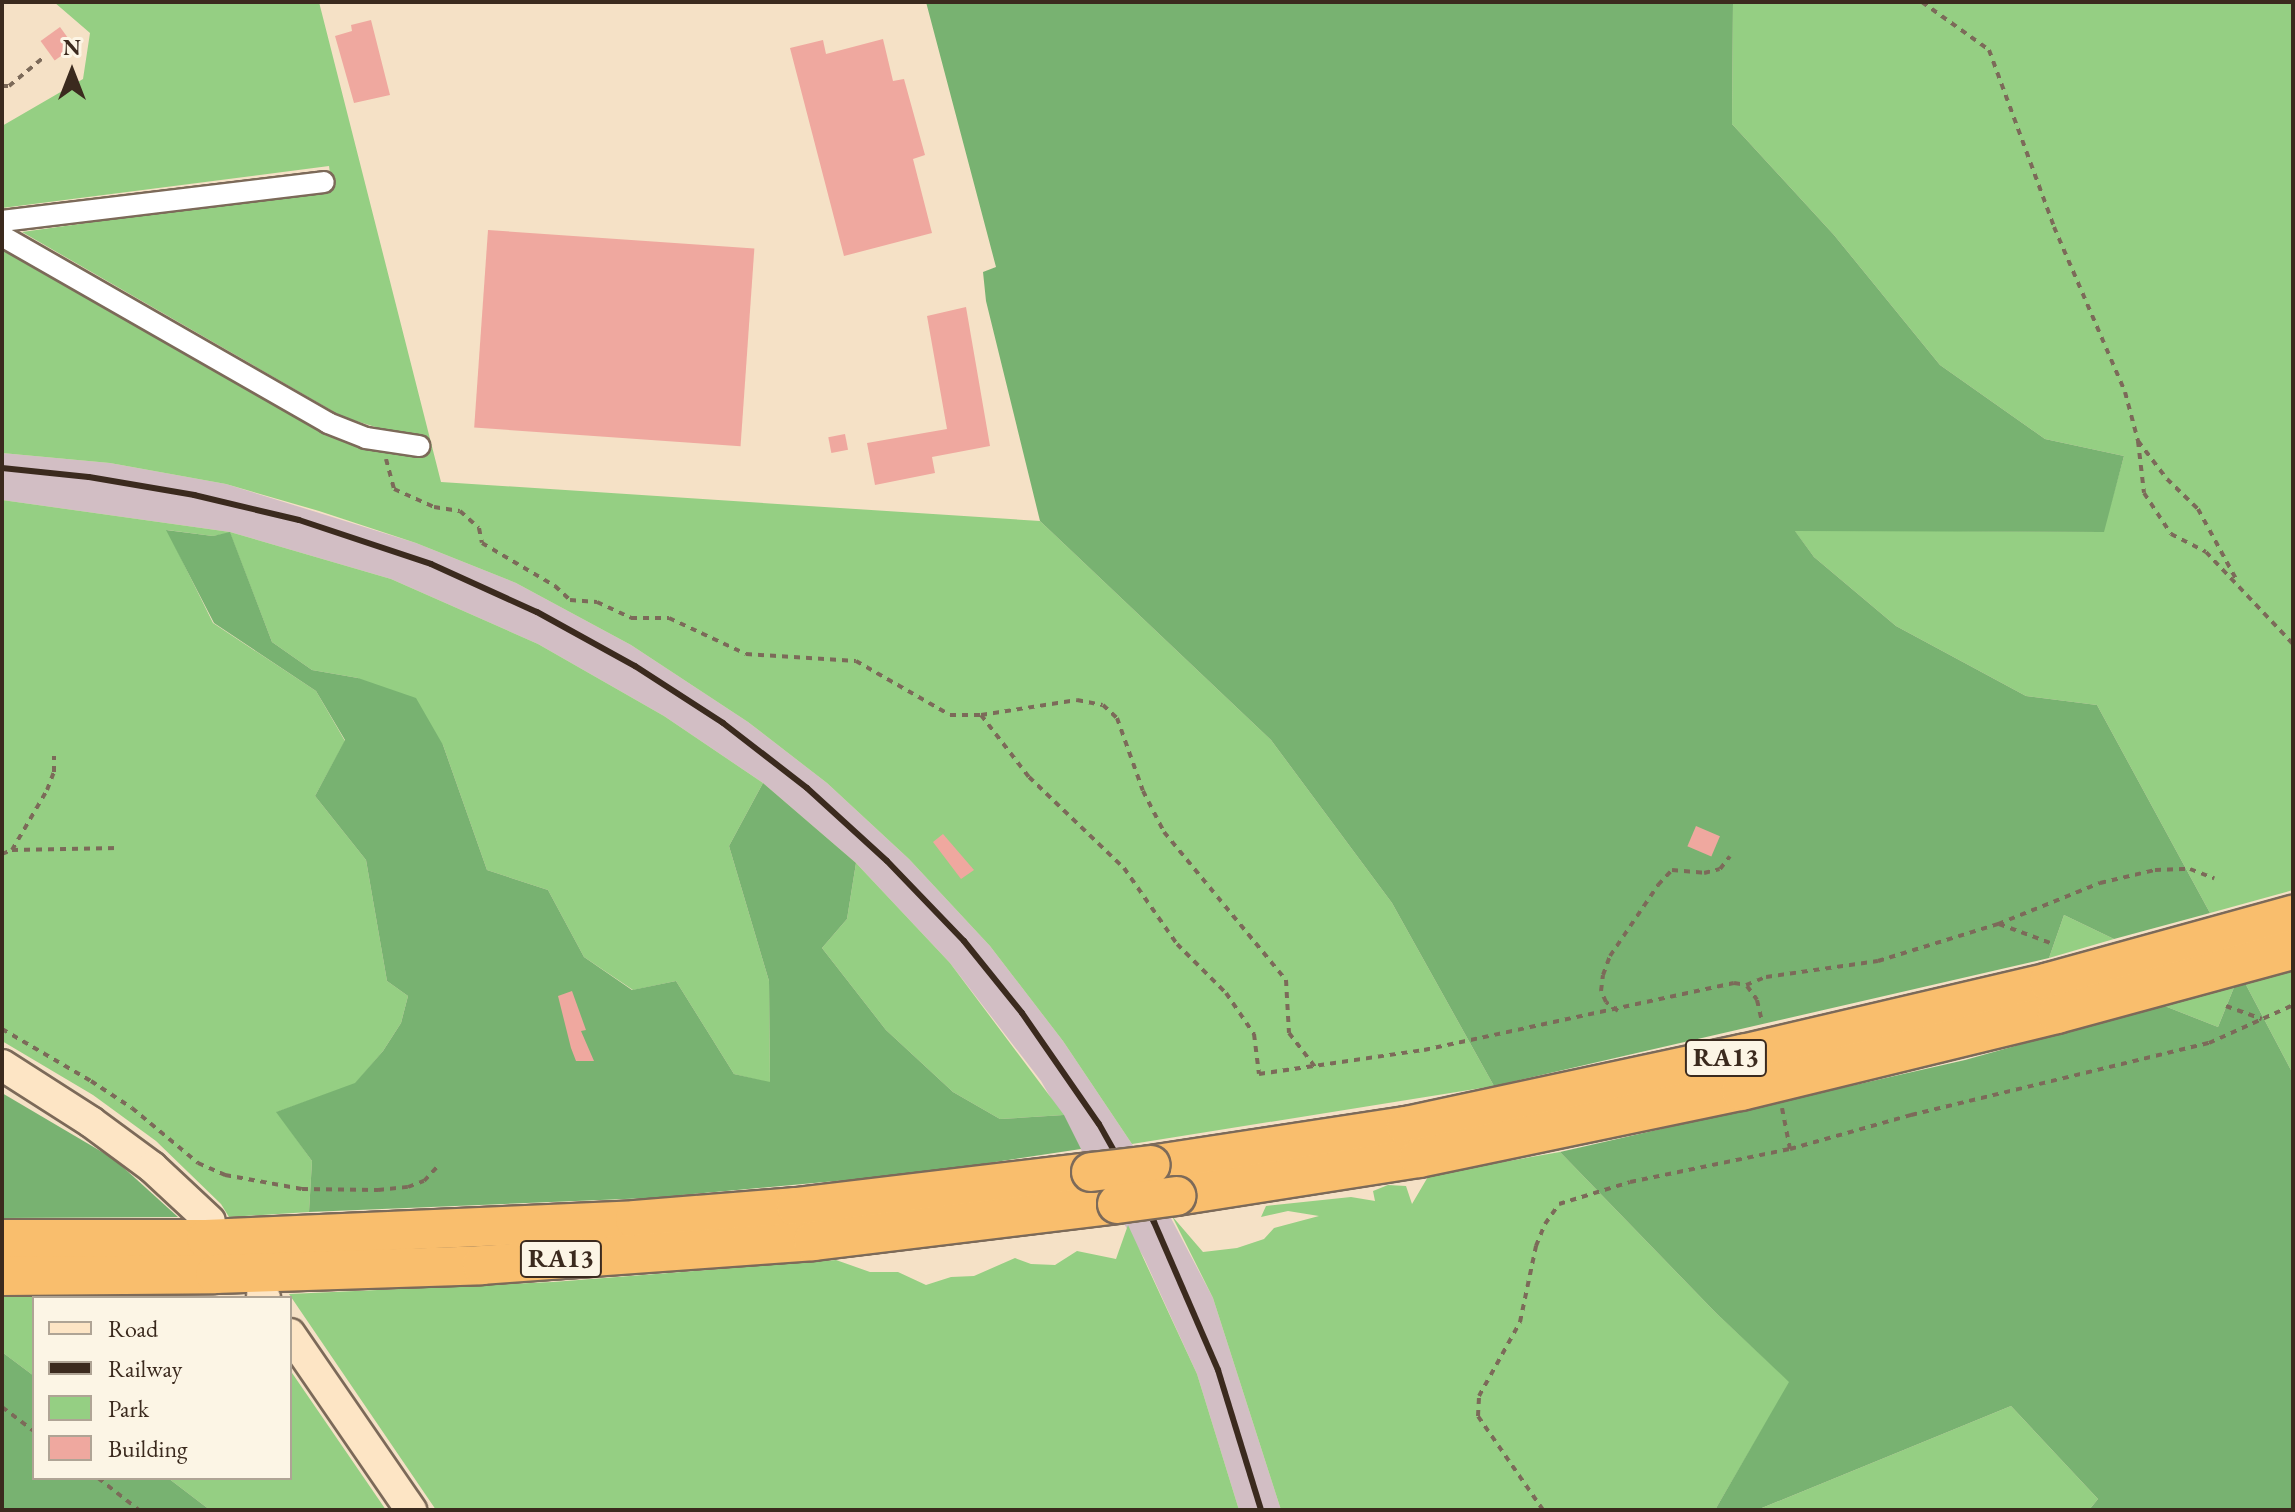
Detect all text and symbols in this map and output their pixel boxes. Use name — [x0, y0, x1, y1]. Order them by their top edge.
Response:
north arrow — [32, 32, 112, 112]
text: N — [63, 33, 81, 62]
road number: RA13 — [1684, 1036, 1768, 1080]
road number: RA13 — [519, 1237, 603, 1281]
legend — [32, 1296, 292, 1480]
text: Road — [108, 1313, 158, 1344]
text: Railway — [108, 1353, 182, 1384]
text: Park — [108, 1393, 149, 1424]
text: Building — [108, 1433, 188, 1464]

